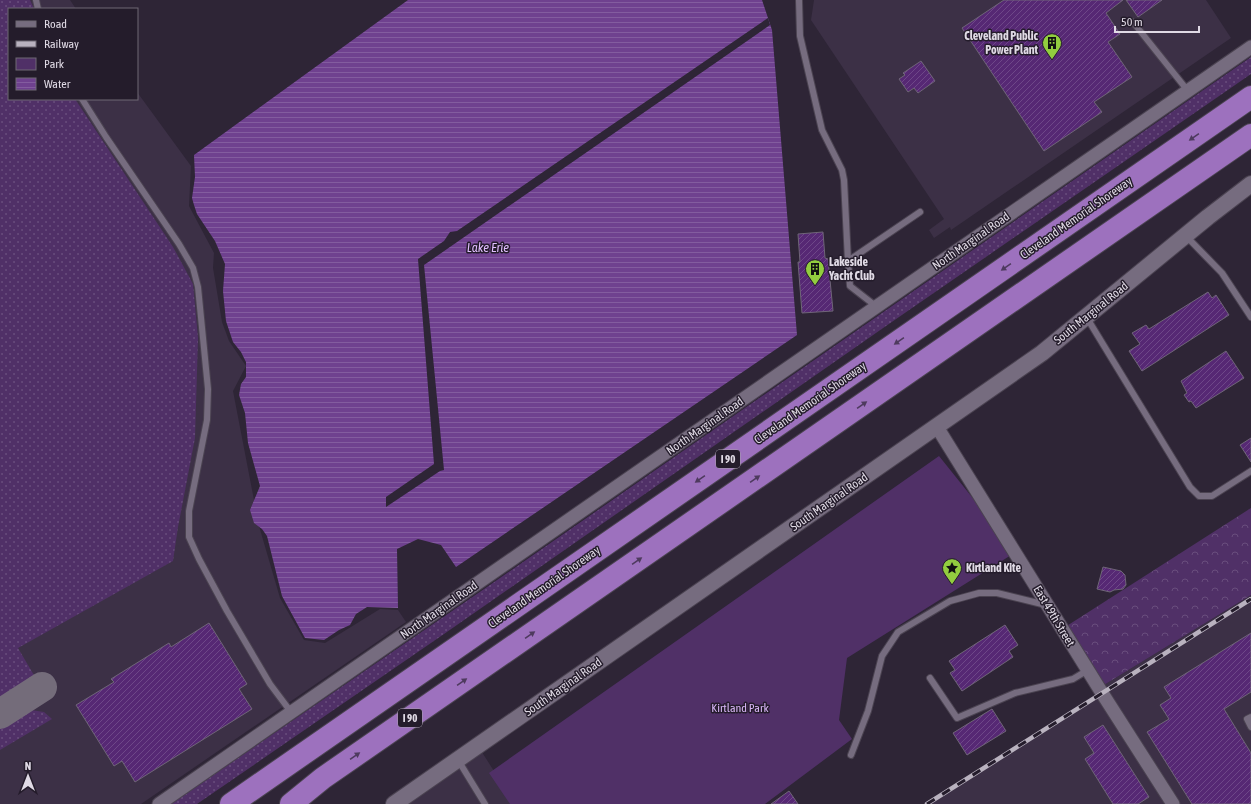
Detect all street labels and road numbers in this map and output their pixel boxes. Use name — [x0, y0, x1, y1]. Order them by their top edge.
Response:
street label: Cleveland Memorial Shoreway — [1017, 174, 1135, 262]
street label: North Marginal Road — [930, 209, 1012, 273]
street label: South Marginal Road — [1051, 279, 1131, 347]
street label: Cleveland Memorial Shoreway — [751, 359, 869, 447]
street label: North Marginal Road — [664, 394, 746, 458]
road number: I 90 — [716, 450, 740, 468]
street label: South Marginal Road — [788, 470, 870, 534]
street label: Cleveland Memorial Shoreway — [485, 543, 603, 631]
street label: North Marginal Road — [398, 578, 480, 642]
street label: East 49th Street — [1030, 583, 1078, 649]
street label: South Marginal Road — [522, 655, 604, 719]
road number: I 90 — [398, 709, 422, 727]

